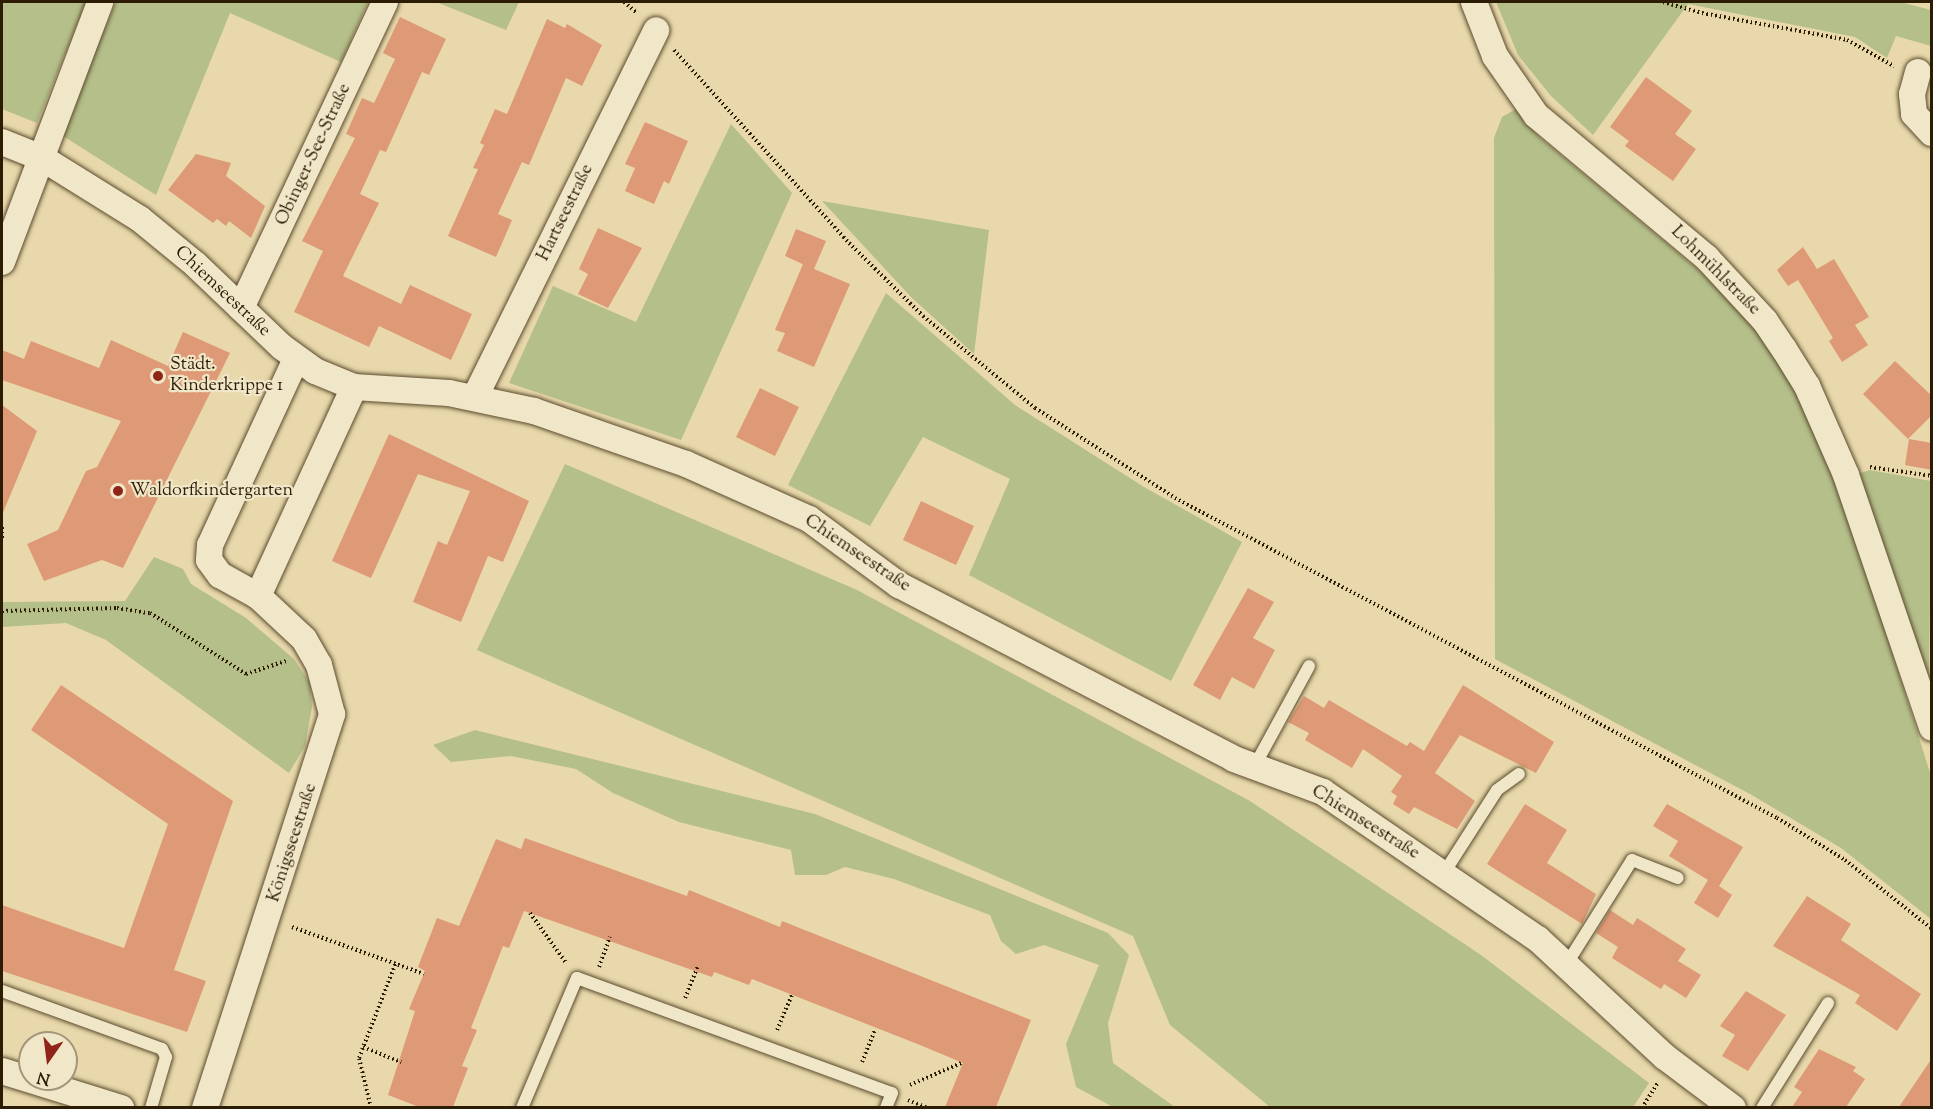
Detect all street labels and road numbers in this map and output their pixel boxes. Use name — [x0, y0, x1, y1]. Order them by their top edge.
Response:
street label: Obinger-See-Straße — [272, 81, 356, 229]
street label: Hartseestraße — [533, 161, 599, 265]
street label: Lohmühlstraße — [1666, 222, 1764, 320]
street label: Chiemseestraße — [170, 242, 274, 342]
street label: Chiemseestraße — [800, 511, 914, 597]
street label: Königsseestraße — [264, 781, 322, 905]
street label: Chiemseestraße — [1307, 781, 1423, 865]

